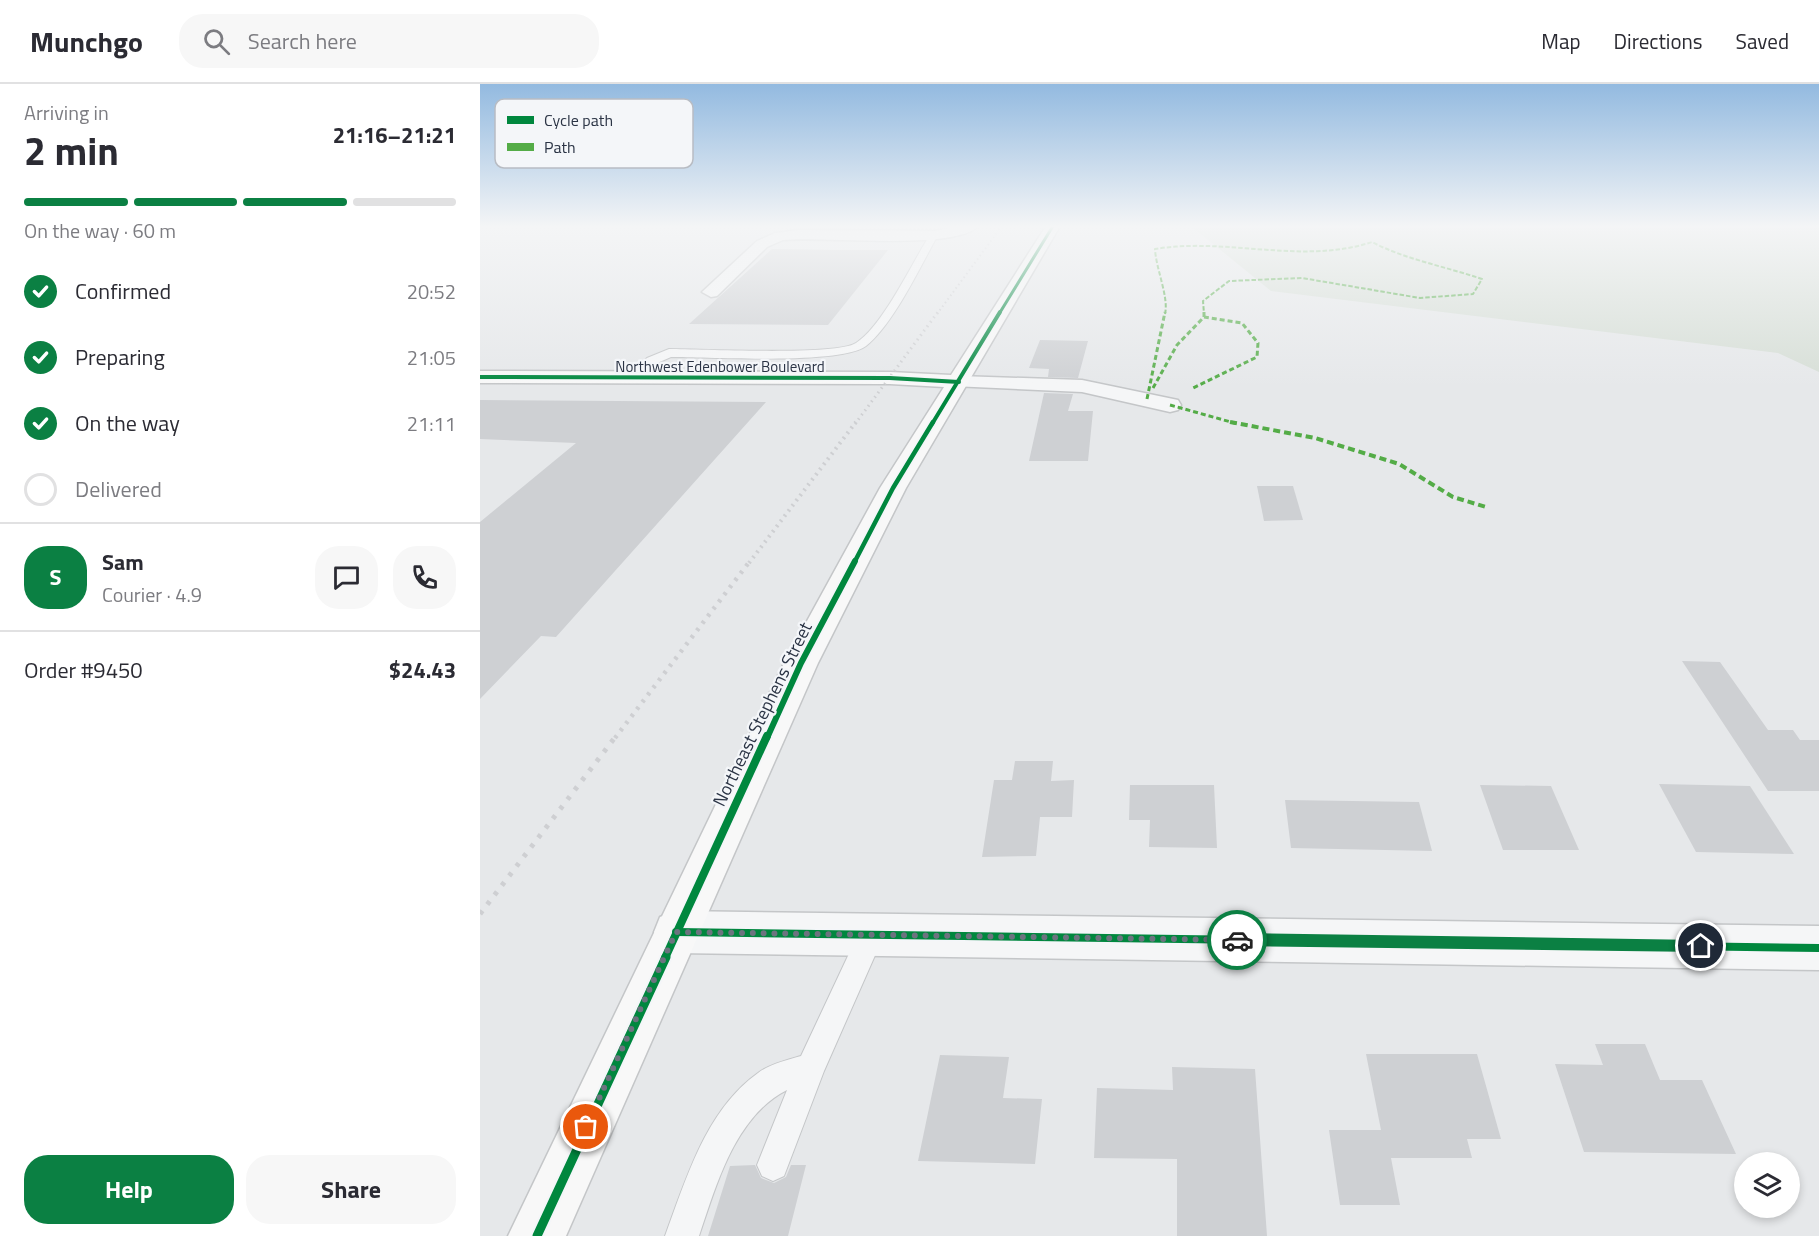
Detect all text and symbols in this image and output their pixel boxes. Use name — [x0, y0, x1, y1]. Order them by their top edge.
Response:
search box — [179, 14, 599, 68]
text: Munchgo — [30, 20, 143, 63]
text: Search here — [248, 24, 357, 58]
icon: search — [200, 25, 233, 58]
text: Map — [1541, 25, 1581, 57]
text: Directions — [1614, 25, 1703, 57]
text: Saved — [1736, 25, 1789, 57]
text: Arriving in — [24, 97, 109, 128]
legend — [495, 99, 693, 168]
text: Cycle path — [544, 108, 613, 132]
text: 21:16–21:21 — [333, 118, 456, 152]
text: 2 min — [24, 121, 119, 180]
text: Path — [544, 135, 576, 159]
text: On the way · 60 m — [24, 215, 176, 246]
text: Confirmed — [75, 274, 171, 308]
icon: check — [24, 275, 57, 308]
text: 20:52 — [407, 276, 456, 307]
text: Preparing — [75, 340, 165, 374]
icon: check — [24, 341, 57, 374]
text: 21:05 — [407, 342, 456, 373]
street label: Northwest Edenbower Boulevard — [615, 355, 825, 378]
text: On the way — [75, 406, 180, 440]
icon: check — [24, 407, 57, 440]
text: 21:11 — [407, 408, 456, 439]
text: Delivered — [75, 472, 162, 506]
text: Sam — [102, 545, 144, 579]
button: chat — [315, 546, 378, 609]
button: phone — [393, 546, 456, 609]
text: S — [50, 560, 61, 594]
text: Courier · 4.9 — [102, 579, 202, 610]
street label: Northeast Stephens Street — [706, 617, 819, 811]
text: Order #9450 — [24, 653, 143, 687]
text: $24.43 — [389, 653, 456, 687]
courier — [1207, 910, 1267, 970]
pin — [1675, 920, 1726, 971]
icon: car — [1221, 924, 1254, 957]
icon: home — [1684, 929, 1717, 962]
pin — [560, 1101, 611, 1152]
icon: bag — [569, 1110, 602, 1143]
map controls — [1734, 1152, 1800, 1218]
button: layers — [1734, 1152, 1800, 1218]
button: Help — [24, 1155, 234, 1224]
button: Share — [246, 1155, 456, 1224]

